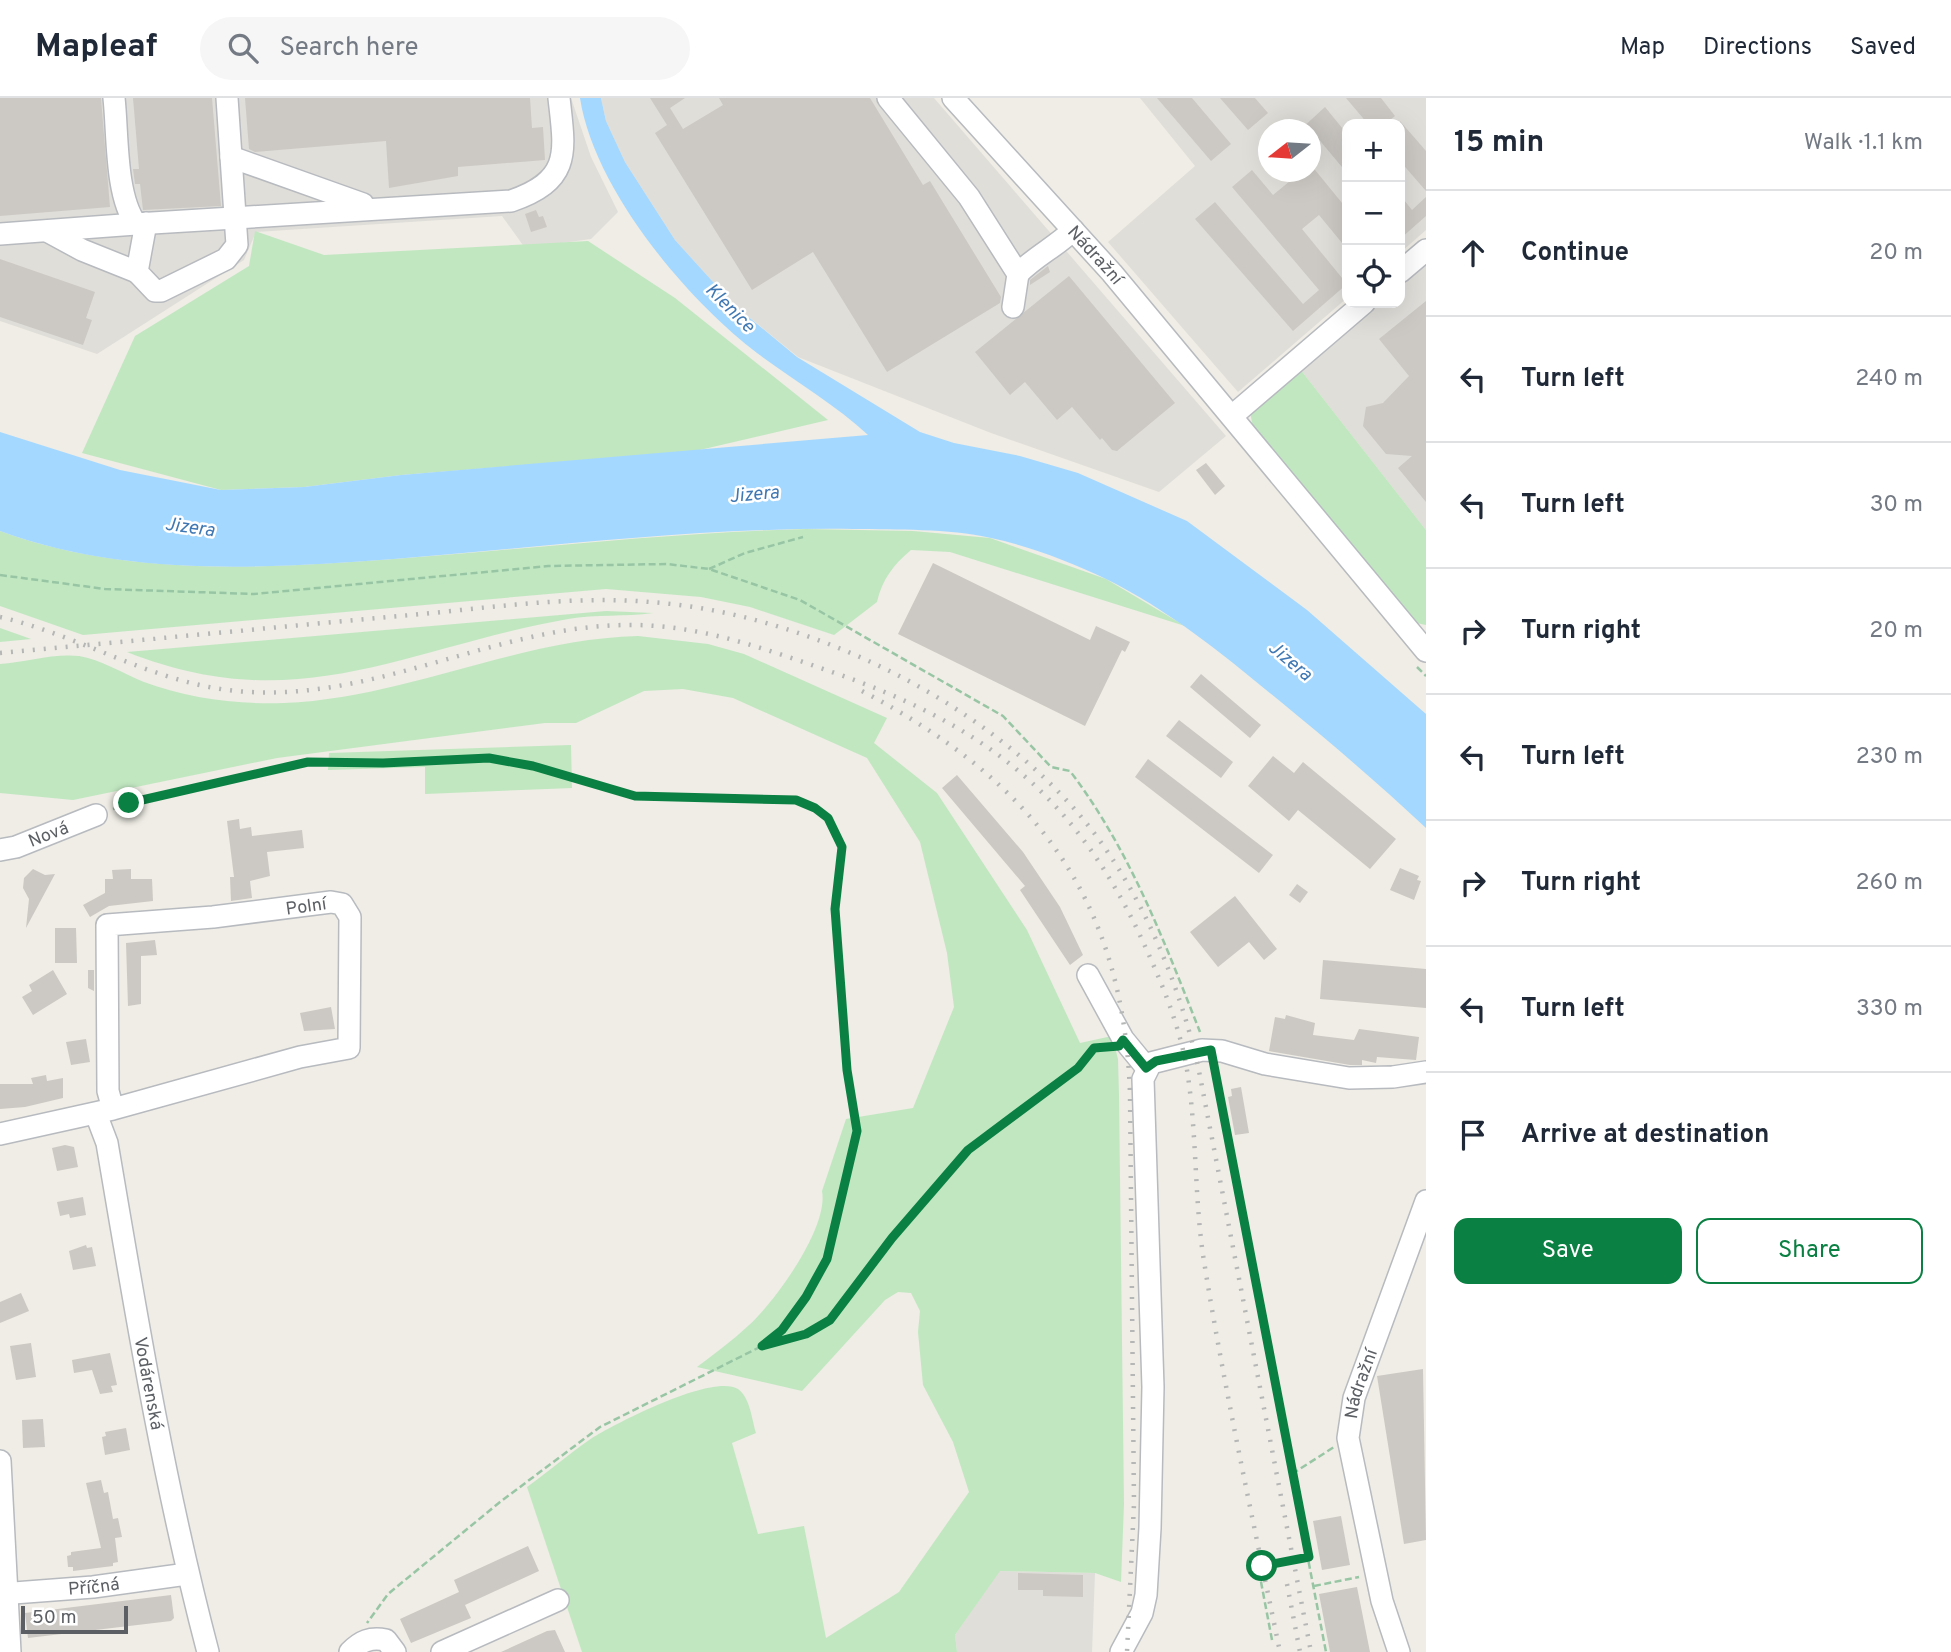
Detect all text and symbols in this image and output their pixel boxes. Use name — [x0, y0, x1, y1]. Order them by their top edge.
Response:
search box — [200, 17, 690, 80]
text: Mapleaf — [35, 27, 158, 69]
icon: search — [224, 29, 262, 67]
text: Search here — [280, 32, 418, 65]
text: Map — [1620, 33, 1665, 63]
text: Directions — [1703, 33, 1812, 63]
text: Saved — [1850, 33, 1916, 63]
north arrow — [1258, 119, 1321, 182]
map controls — [1342, 119, 1405, 308]
button: + — [1342, 119, 1405, 182]
text: 15 min — [1454, 125, 1544, 162]
text: Walk · 1.1 km — [1804, 129, 1923, 158]
button: − — [1342, 182, 1405, 245]
street label: Nádražní — [1062, 221, 1128, 291]
icon: ahead — [1454, 234, 1492, 272]
text: Continue — [1521, 237, 1629, 270]
text: 20 m — [1869, 239, 1923, 268]
button: locate — [1342, 245, 1405, 308]
water label: Klenice — [700, 278, 760, 338]
icon: left — [1454, 360, 1492, 398]
text: Turn left — [1521, 363, 1625, 396]
text: 240 m — [1855, 365, 1923, 394]
water label: Jizera — [728, 481, 780, 509]
icon: left — [1454, 486, 1492, 524]
text: Turn left — [1521, 489, 1625, 522]
text: 30 m — [1870, 491, 1923, 520]
water label: Jizera — [163, 513, 216, 543]
icon: right — [1454, 612, 1492, 650]
text: Turn right — [1521, 615, 1641, 648]
text: 20 m — [1869, 617, 1923, 646]
water label: Jizera — [1263, 636, 1317, 687]
icon: left — [1454, 738, 1492, 776]
text: Turn left — [1521, 741, 1625, 774]
text: 230 m — [1856, 743, 1923, 772]
route end — [113, 787, 144, 818]
street label: Nová — [25, 817, 72, 854]
icon: right — [1454, 864, 1492, 902]
text: Turn right — [1521, 867, 1641, 900]
text: 260 m — [1856, 869, 1923, 898]
street label: Polní — [284, 893, 329, 922]
icon: left — [1454, 990, 1492, 1028]
text: Turn left — [1521, 993, 1625, 1026]
text: 330 m — [1856, 995, 1923, 1024]
icon: arrive — [1454, 1116, 1492, 1154]
text: Arrive at destination — [1521, 1119, 1769, 1152]
button: Save — [1454, 1218, 1682, 1284]
button: Share — [1696, 1218, 1923, 1284]
street label: Vodárenská — [128, 1335, 168, 1432]
street label: Nádražní — [1341, 1345, 1384, 1421]
route start — [1246, 1550, 1277, 1581]
street label: Příčná — [67, 1573, 121, 1602]
scale bar — [21, 1603, 128, 1635]
text: 50 m — [32, 1606, 77, 1630]

